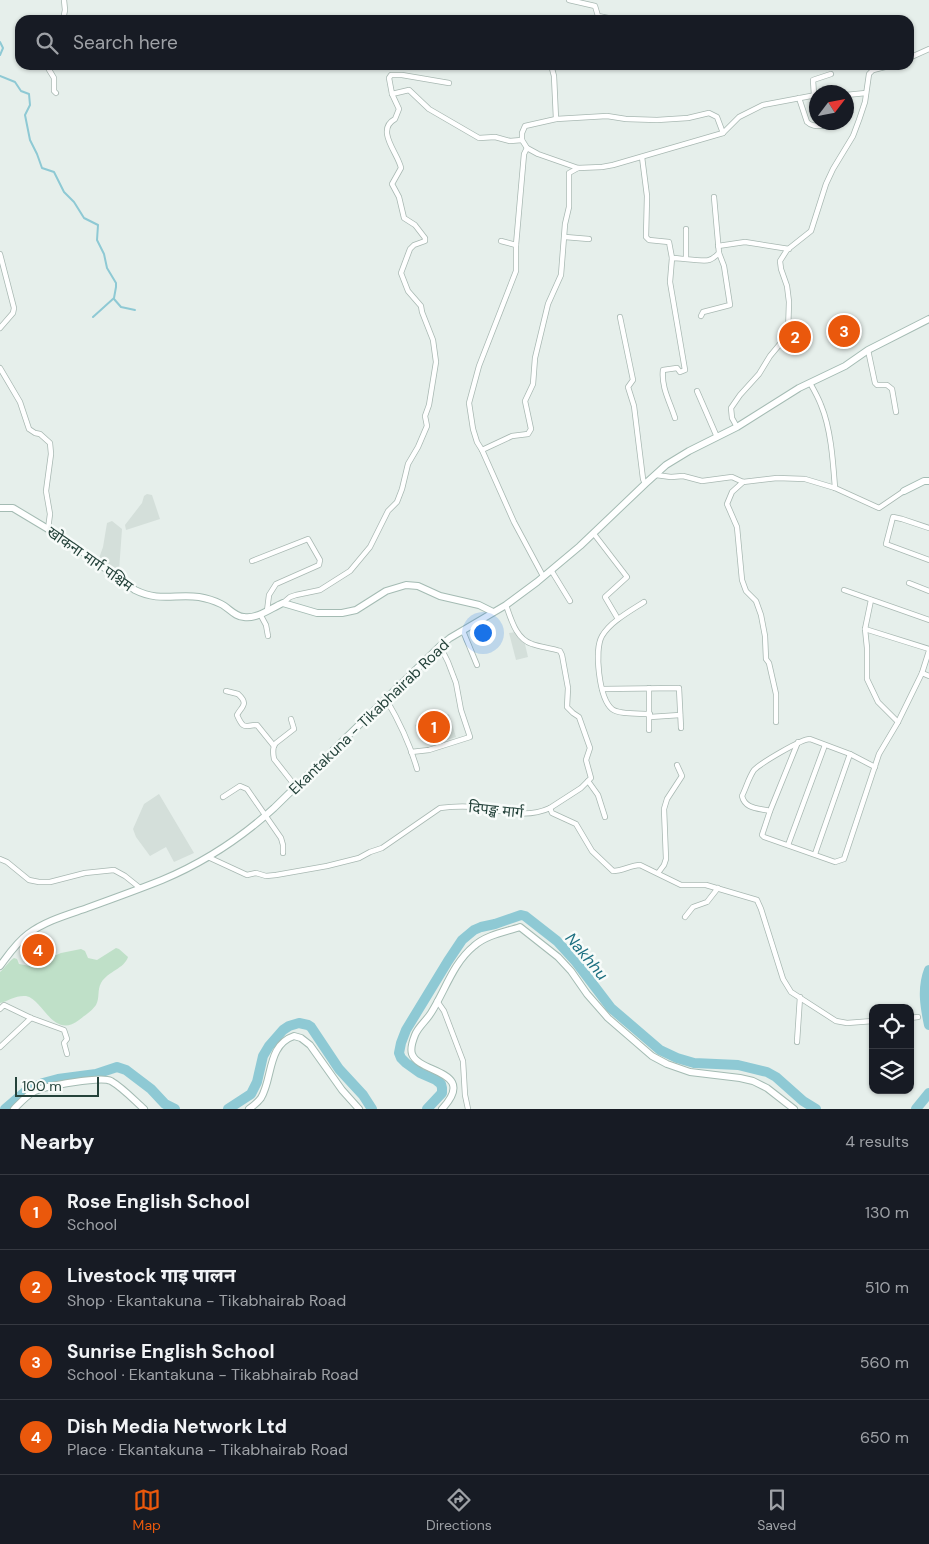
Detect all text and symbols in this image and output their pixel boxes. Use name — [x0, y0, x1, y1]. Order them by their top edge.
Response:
search box — [15, 15, 914, 70]
icon: search — [33, 29, 61, 57]
text: Search here — [73, 30, 178, 55]
north arrow — [809, 85, 854, 130]
pin: 3 — [828, 312, 860, 350]
pin: 2 — [779, 318, 811, 356]
street label: खोकना मार्ग पश्चिम — [43, 522, 138, 597]
your location — [470, 620, 496, 646]
street label: Ekantakuna - Tikabhairab Road — [285, 635, 453, 799]
pin: 1 — [418, 708, 450, 746]
street label: दिपङ्ख मार्ग — [468, 797, 525, 823]
water label: Nakhhu — [561, 928, 613, 984]
pin: 4 — [22, 931, 54, 969]
map controls — [869, 1004, 914, 1094]
button: locate — [869, 1004, 914, 1049]
button: layers — [869, 1049, 914, 1094]
scale bar — [15, 1074, 99, 1097]
text: 100 m — [22, 1077, 62, 1095]
text: Nearby — [20, 1128, 94, 1156]
text: 4 results — [845, 1131, 909, 1152]
text: Rose English School — [67, 1189, 250, 1214]
text: 1 — [33, 1202, 39, 1223]
text: 130 m — [865, 1202, 909, 1223]
text: School — [67, 1214, 117, 1235]
text: Livestock गाइ पालन — [67, 1263, 236, 1288]
text: 2 — [31, 1277, 41, 1298]
text: 510 m — [865, 1277, 909, 1298]
text: Shop · Ekantakuna - Tikabhairab Road — [67, 1290, 346, 1311]
text: Sunrise English School — [67, 1339, 275, 1364]
text: 3 — [31, 1352, 41, 1373]
text: 560 m — [860, 1352, 909, 1373]
text: School · Ekantakuna - Tikabhairab Road — [67, 1364, 358, 1385]
text: Dish Media Network Ltd — [67, 1414, 287, 1439]
text: 4 — [31, 1427, 41, 1448]
text: 650 m — [860, 1427, 909, 1448]
text: Place · Ekantakuna - Tikabhairab Road — [67, 1439, 348, 1460]
tab: Map — [133, 1486, 161, 1534]
tab: Directions — [426, 1486, 492, 1534]
tab: Saved — [757, 1486, 796, 1534]

